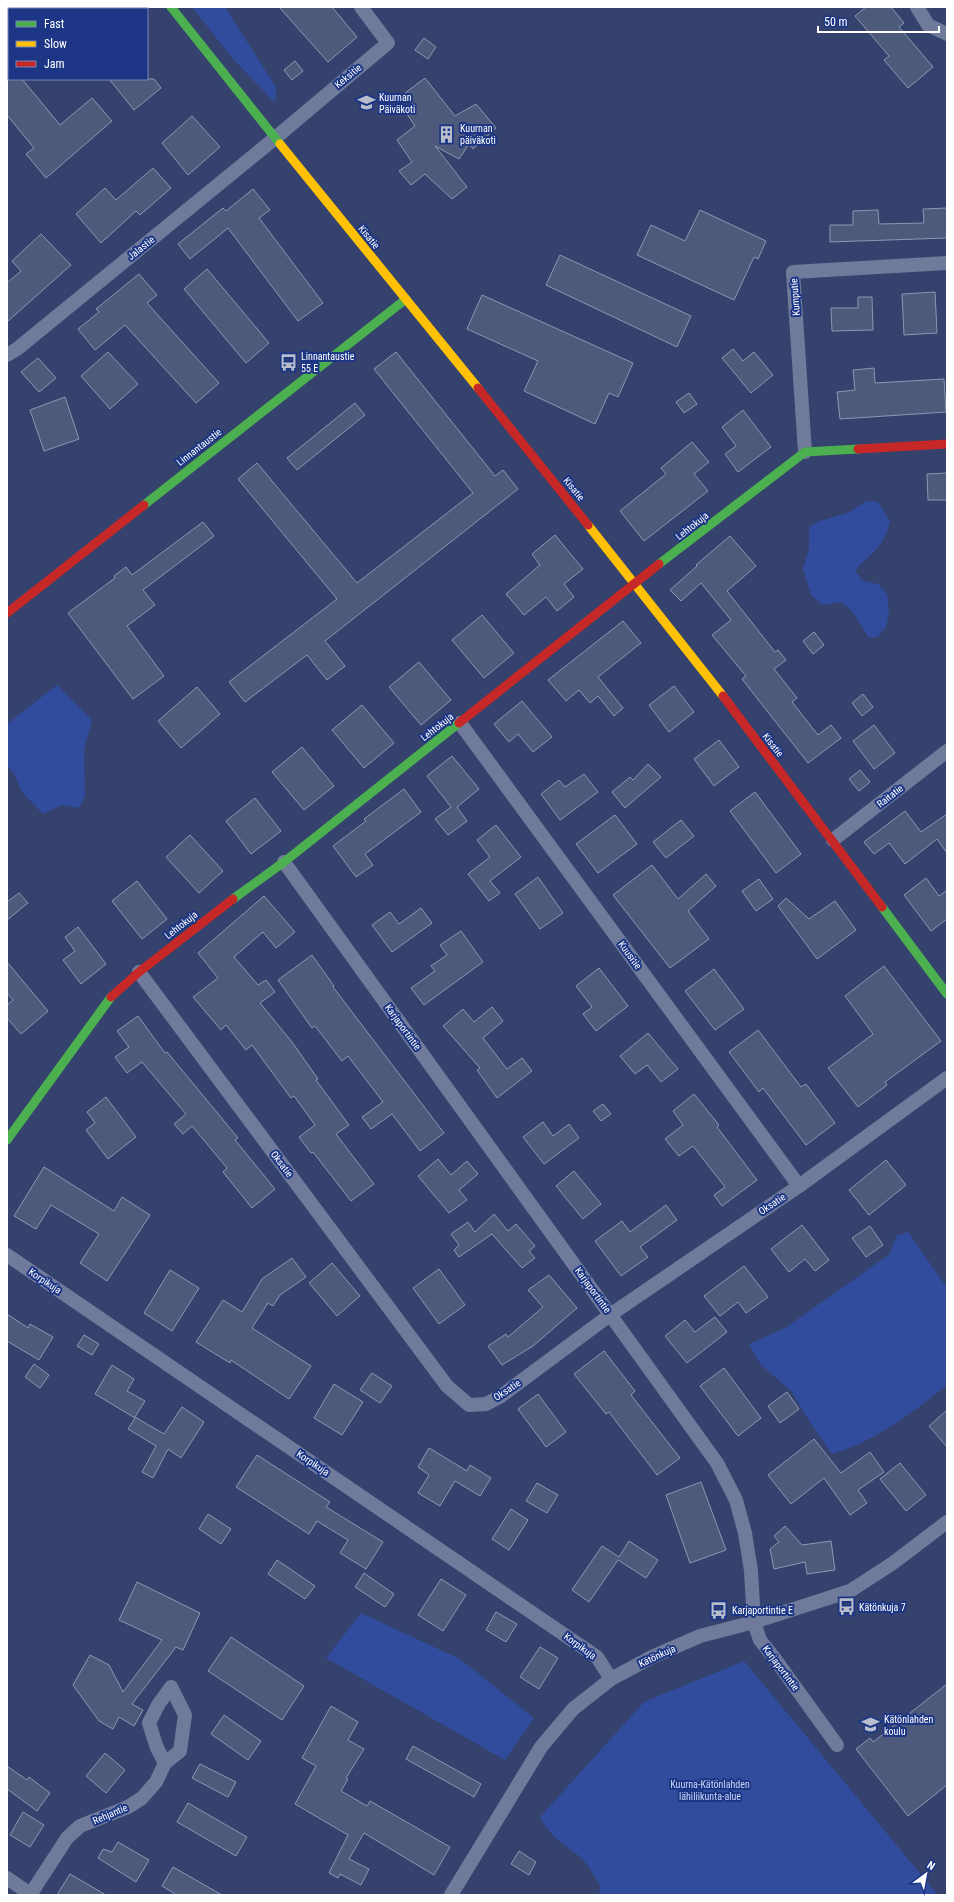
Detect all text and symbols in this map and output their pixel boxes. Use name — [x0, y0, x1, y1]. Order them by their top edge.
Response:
legend — [8, 8, 148, 80]
scale bar — [818, 8, 939, 34]
text: 50 m — [824, 15, 848, 29]
text: Fast — [44, 17, 65, 31]
text: Slow — [44, 37, 67, 51]
text: Jam — [44, 57, 65, 71]
street label: Keksitie — [332, 62, 364, 90]
place label: Kuurnan Päiväkoti — [379, 92, 415, 115]
school or university icon: Kuurnan Päiväkoti — [356, 93, 376, 113]
place label: Kuurnan päiväkoti — [460, 123, 496, 146]
building icon: Kuurnan päiväkoti — [437, 124, 457, 144]
street label: Kisatie — [356, 223, 382, 251]
street label: Jalastie — [125, 234, 157, 262]
street label: Kumputie — [788, 278, 802, 316]
place label: Linnantaustie 55 E — [301, 351, 355, 374]
bus stop icon: Linnantaustie 55 E — [278, 352, 298, 372]
street label: Linnantaustie — [175, 426, 224, 468]
street label: Kisatie — [561, 475, 587, 503]
street label: Lehtokuja — [673, 510, 711, 542]
street label: Lehtokuja — [418, 711, 456, 743]
street label: Kisatie — [760, 731, 786, 759]
street label: Raitatie — [875, 782, 905, 810]
street label: Lehtokuja — [162, 909, 200, 941]
street label: Kuusitie — [616, 939, 644, 971]
street label: Karjaportintie — [383, 1002, 423, 1052]
street label: Oksatie — [269, 1149, 296, 1179]
street label: Oksatie — [757, 1191, 788, 1217]
street label: Karjaportintie — [573, 1265, 613, 1315]
street label: Korpikuja — [27, 1266, 64, 1296]
street label: Oksatie — [492, 1377, 523, 1403]
street label: Korpikuja — [295, 1448, 332, 1478]
bus stop icon: Kätönkuja 7 — [836, 1597, 856, 1617]
bus stop icon: Karjaportintie E — [709, 1600, 729, 1620]
place label: Kätönkuja 7 — [859, 1602, 906, 1613]
place label: Karjaportintie E — [732, 1605, 793, 1616]
street label: Korpikuja — [562, 1631, 598, 1661]
street label: Kätönkuja — [637, 1643, 677, 1669]
street label: Karjaportintie — [760, 1643, 802, 1693]
place label: Kätönlahden koulu — [884, 1714, 934, 1737]
school or university icon: Kätönlahden koulu — [861, 1715, 881, 1735]
park label: Kuurna-Kätönlahden lähiliikunta-alue — [670, 1779, 750, 1802]
street label: Rehjantie — [91, 1802, 129, 1826]
north arrow — [906, 1854, 946, 1894]
text: N — [925, 1859, 938, 1873]

